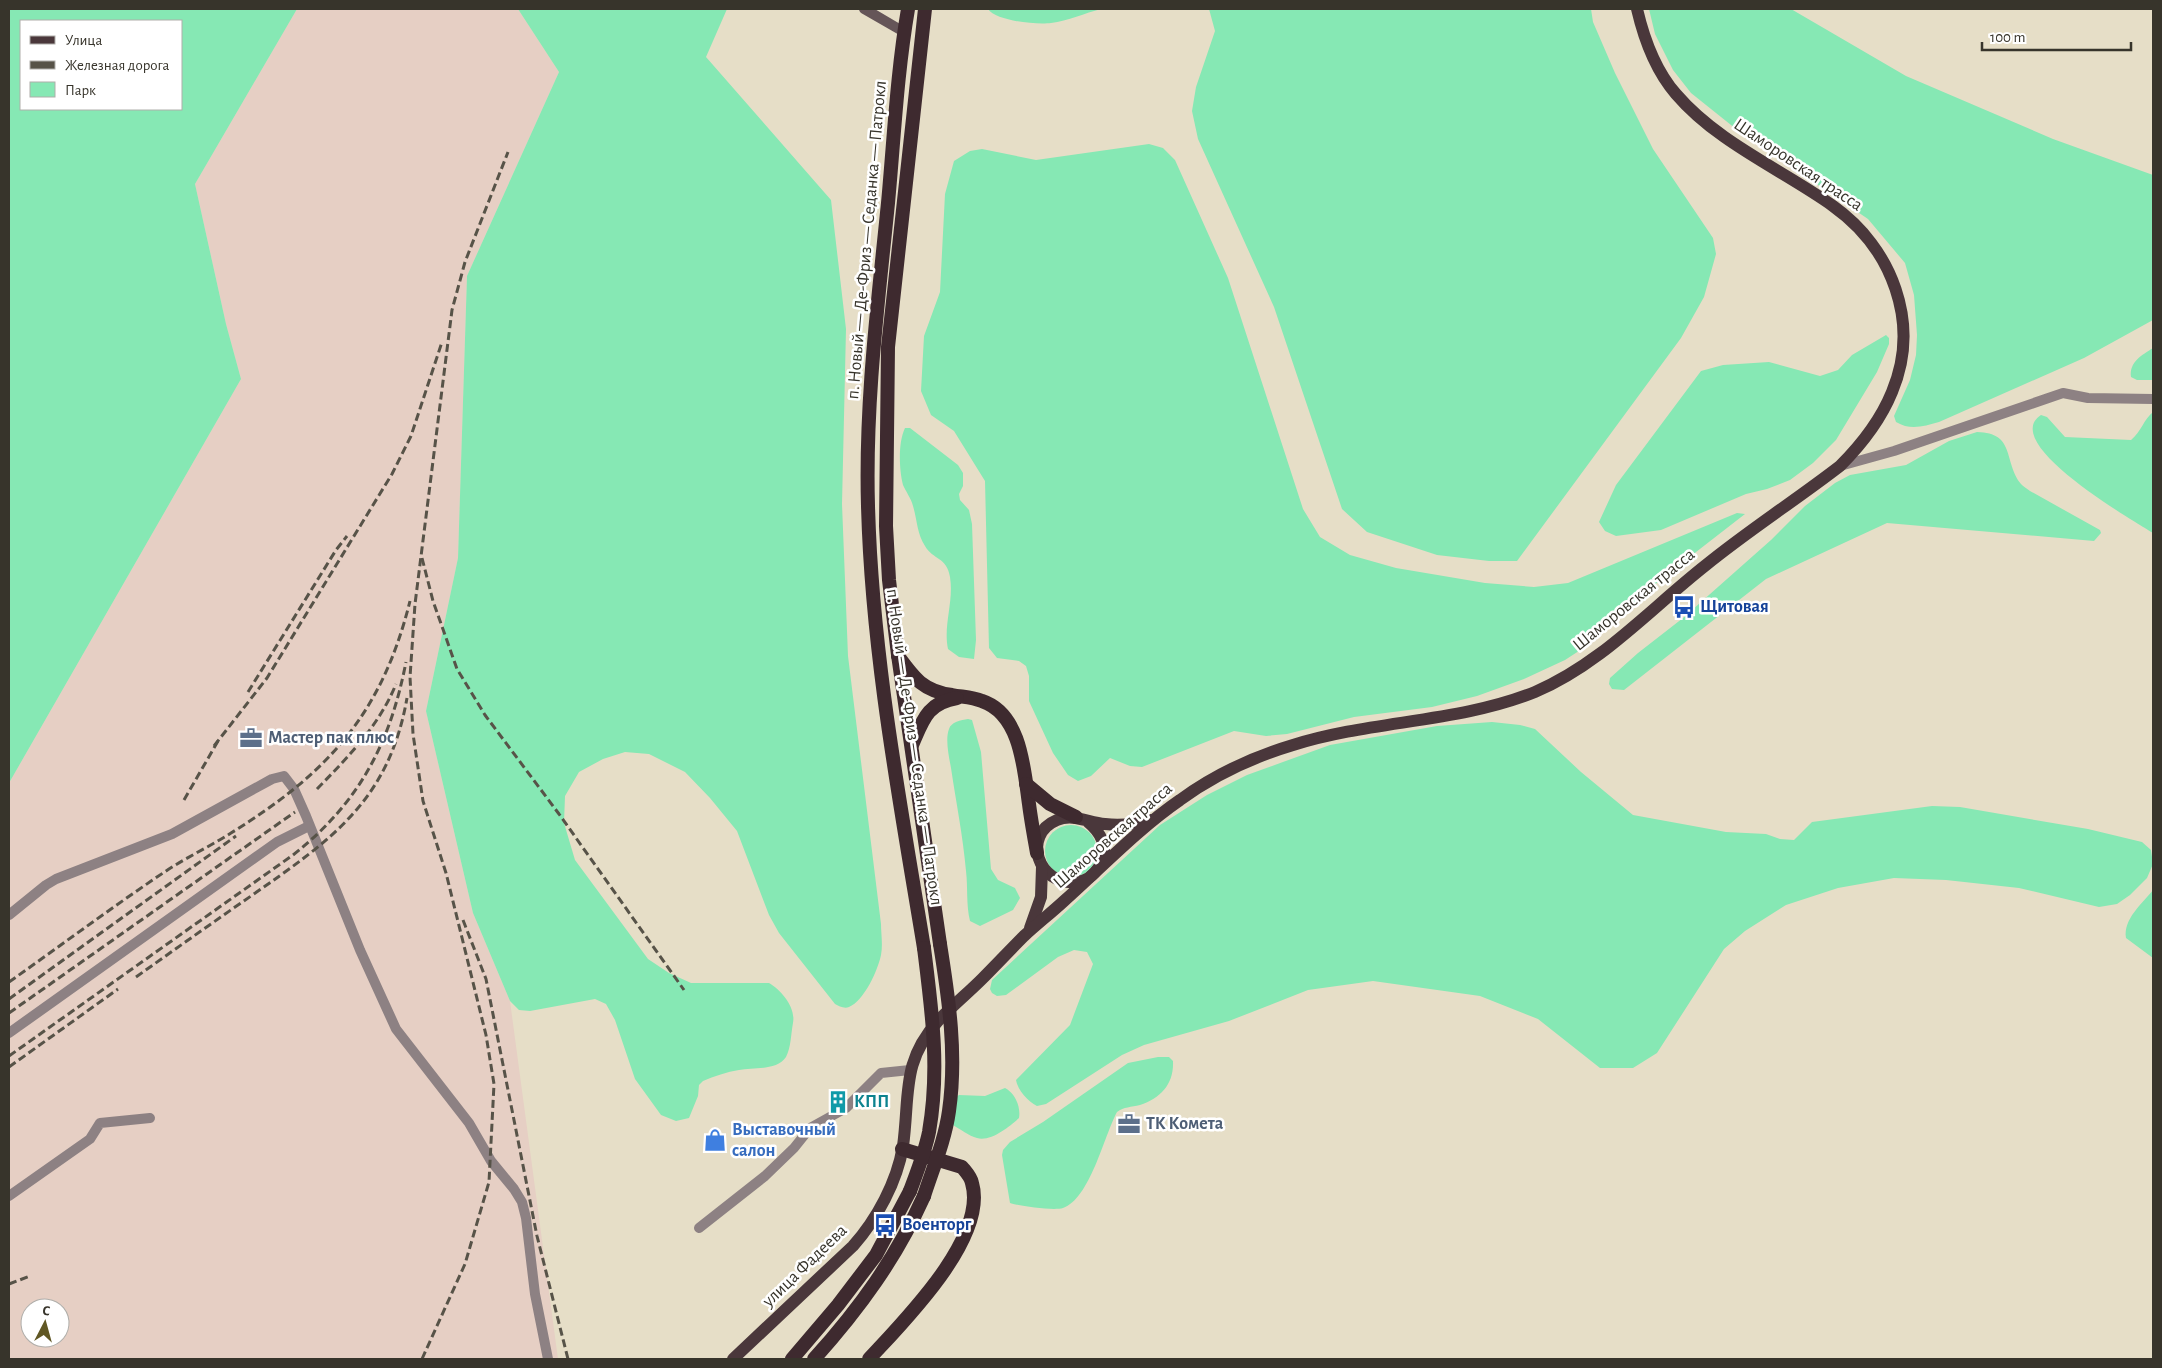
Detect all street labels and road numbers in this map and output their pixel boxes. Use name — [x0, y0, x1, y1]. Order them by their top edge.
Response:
street label: п. Новый — Де-Фриз — Седанка — Патрокл — [844, 80, 890, 400]
street label: Шаморовская трасса — [1730, 115, 1866, 215]
street label: Шаморовская трасса — [1570, 545, 1698, 655]
street label: п. Новый — Де-Фриз — Седанка — Патрокл — [883, 587, 945, 907]
street label: Шаморовская трасса — [1050, 780, 1176, 892]
street label: улица Фадеева — [759, 1221, 851, 1311]

